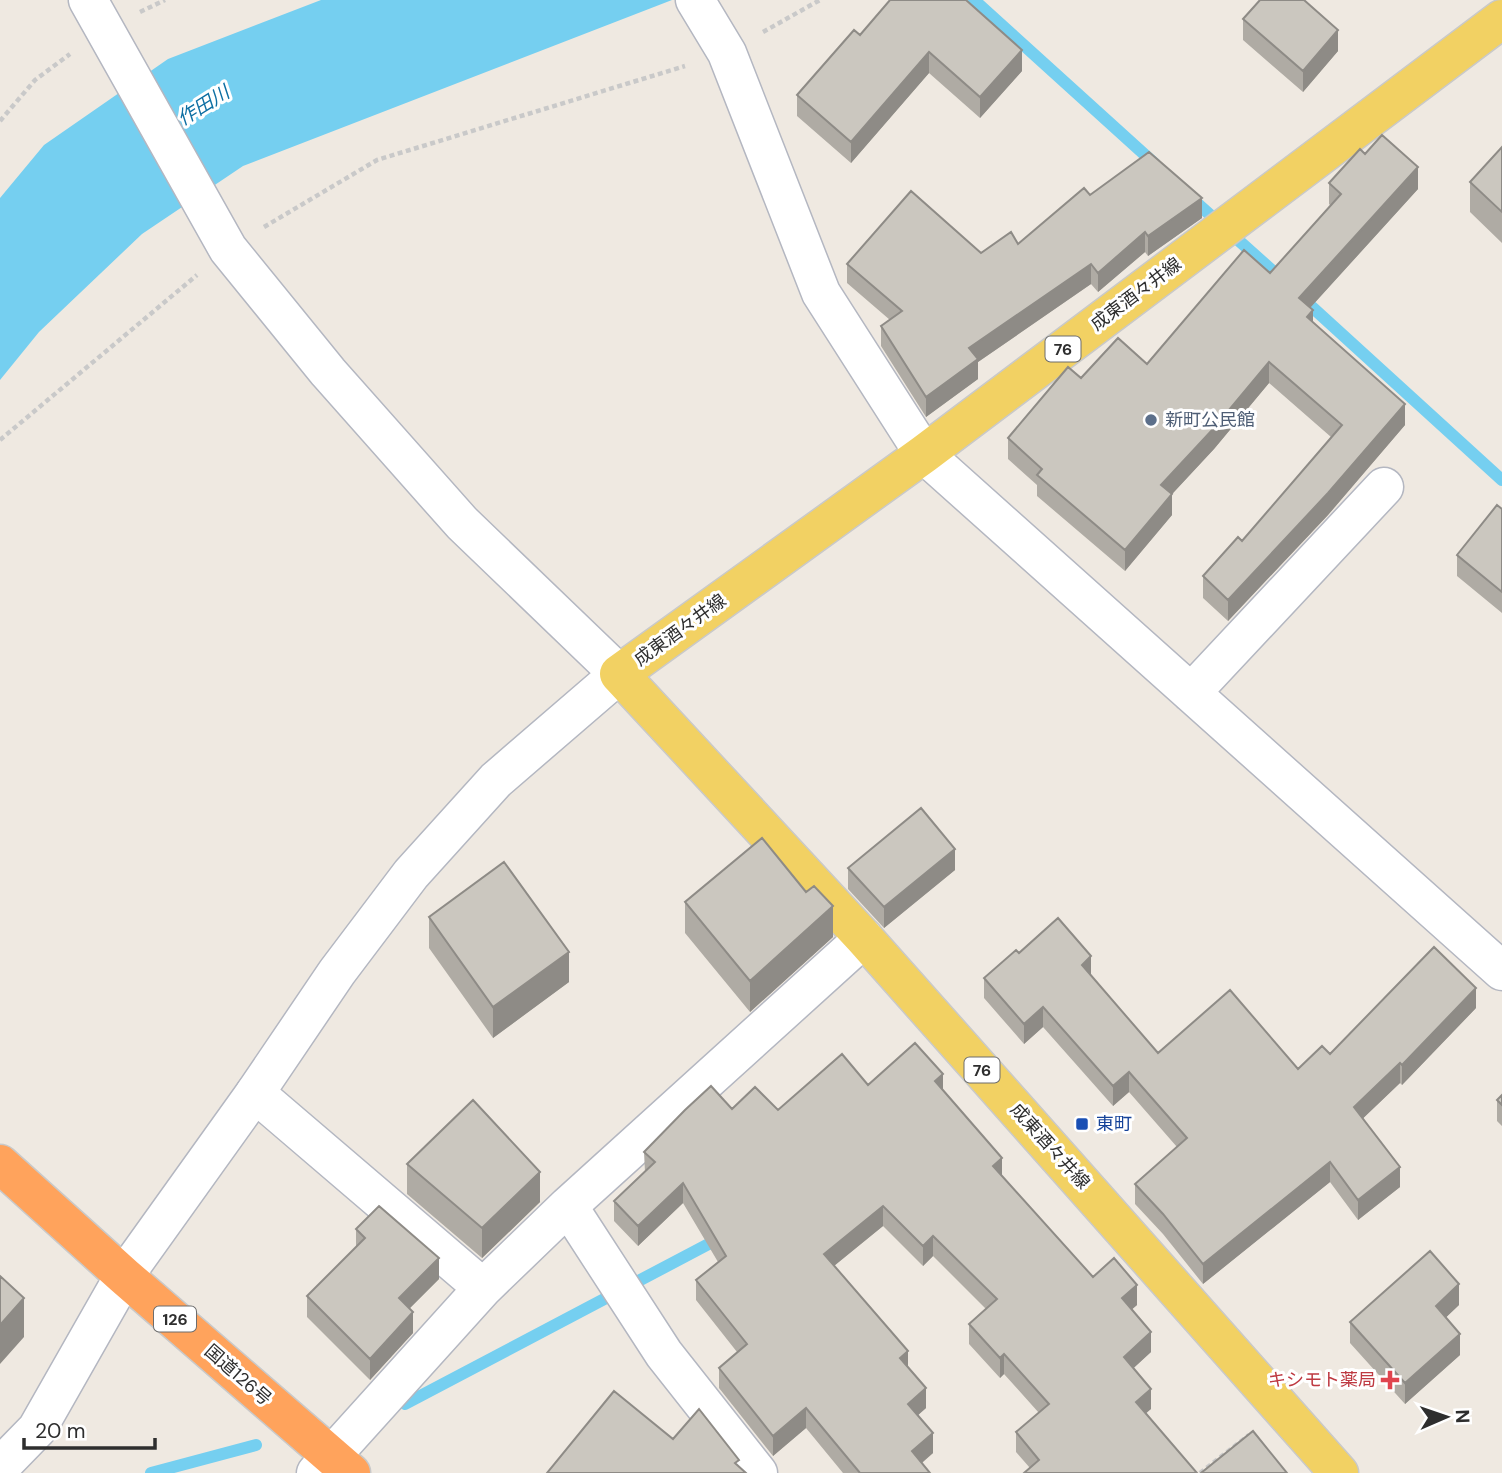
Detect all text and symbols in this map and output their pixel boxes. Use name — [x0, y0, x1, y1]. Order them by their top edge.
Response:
water label: 作田川 — [172, 79, 236, 131]
street label: 成東酒々井線 — [1086, 252, 1186, 336]
road number: 76 — [1046, 336, 1080, 362]
place label: 新町公民館 — [1165, 408, 1255, 432]
marker: 新町公民館 — [1143, 412, 1159, 428]
street label: 成東酒々井線 — [629, 589, 731, 671]
road number: 76 — [964, 1058, 1000, 1082]
street label: 成東酒々井線 — [1005, 1098, 1095, 1194]
place label: 東町 — [1096, 1112, 1132, 1136]
marker: 東町 — [1074, 1116, 1090, 1132]
road number: 126 — [154, 1306, 196, 1331]
street label: 国道126号 — [199, 1339, 277, 1411]
place label: キシモト薬局 — [1268, 1368, 1376, 1392]
marker: キシモト薬局 — [1382, 1372, 1398, 1388]
north arrow — [1411, 1382, 1481, 1452]
scale bar — [24, 1406, 156, 1450]
text: N — [1450, 1409, 1475, 1424]
text: 20 m — [35, 1417, 86, 1445]

